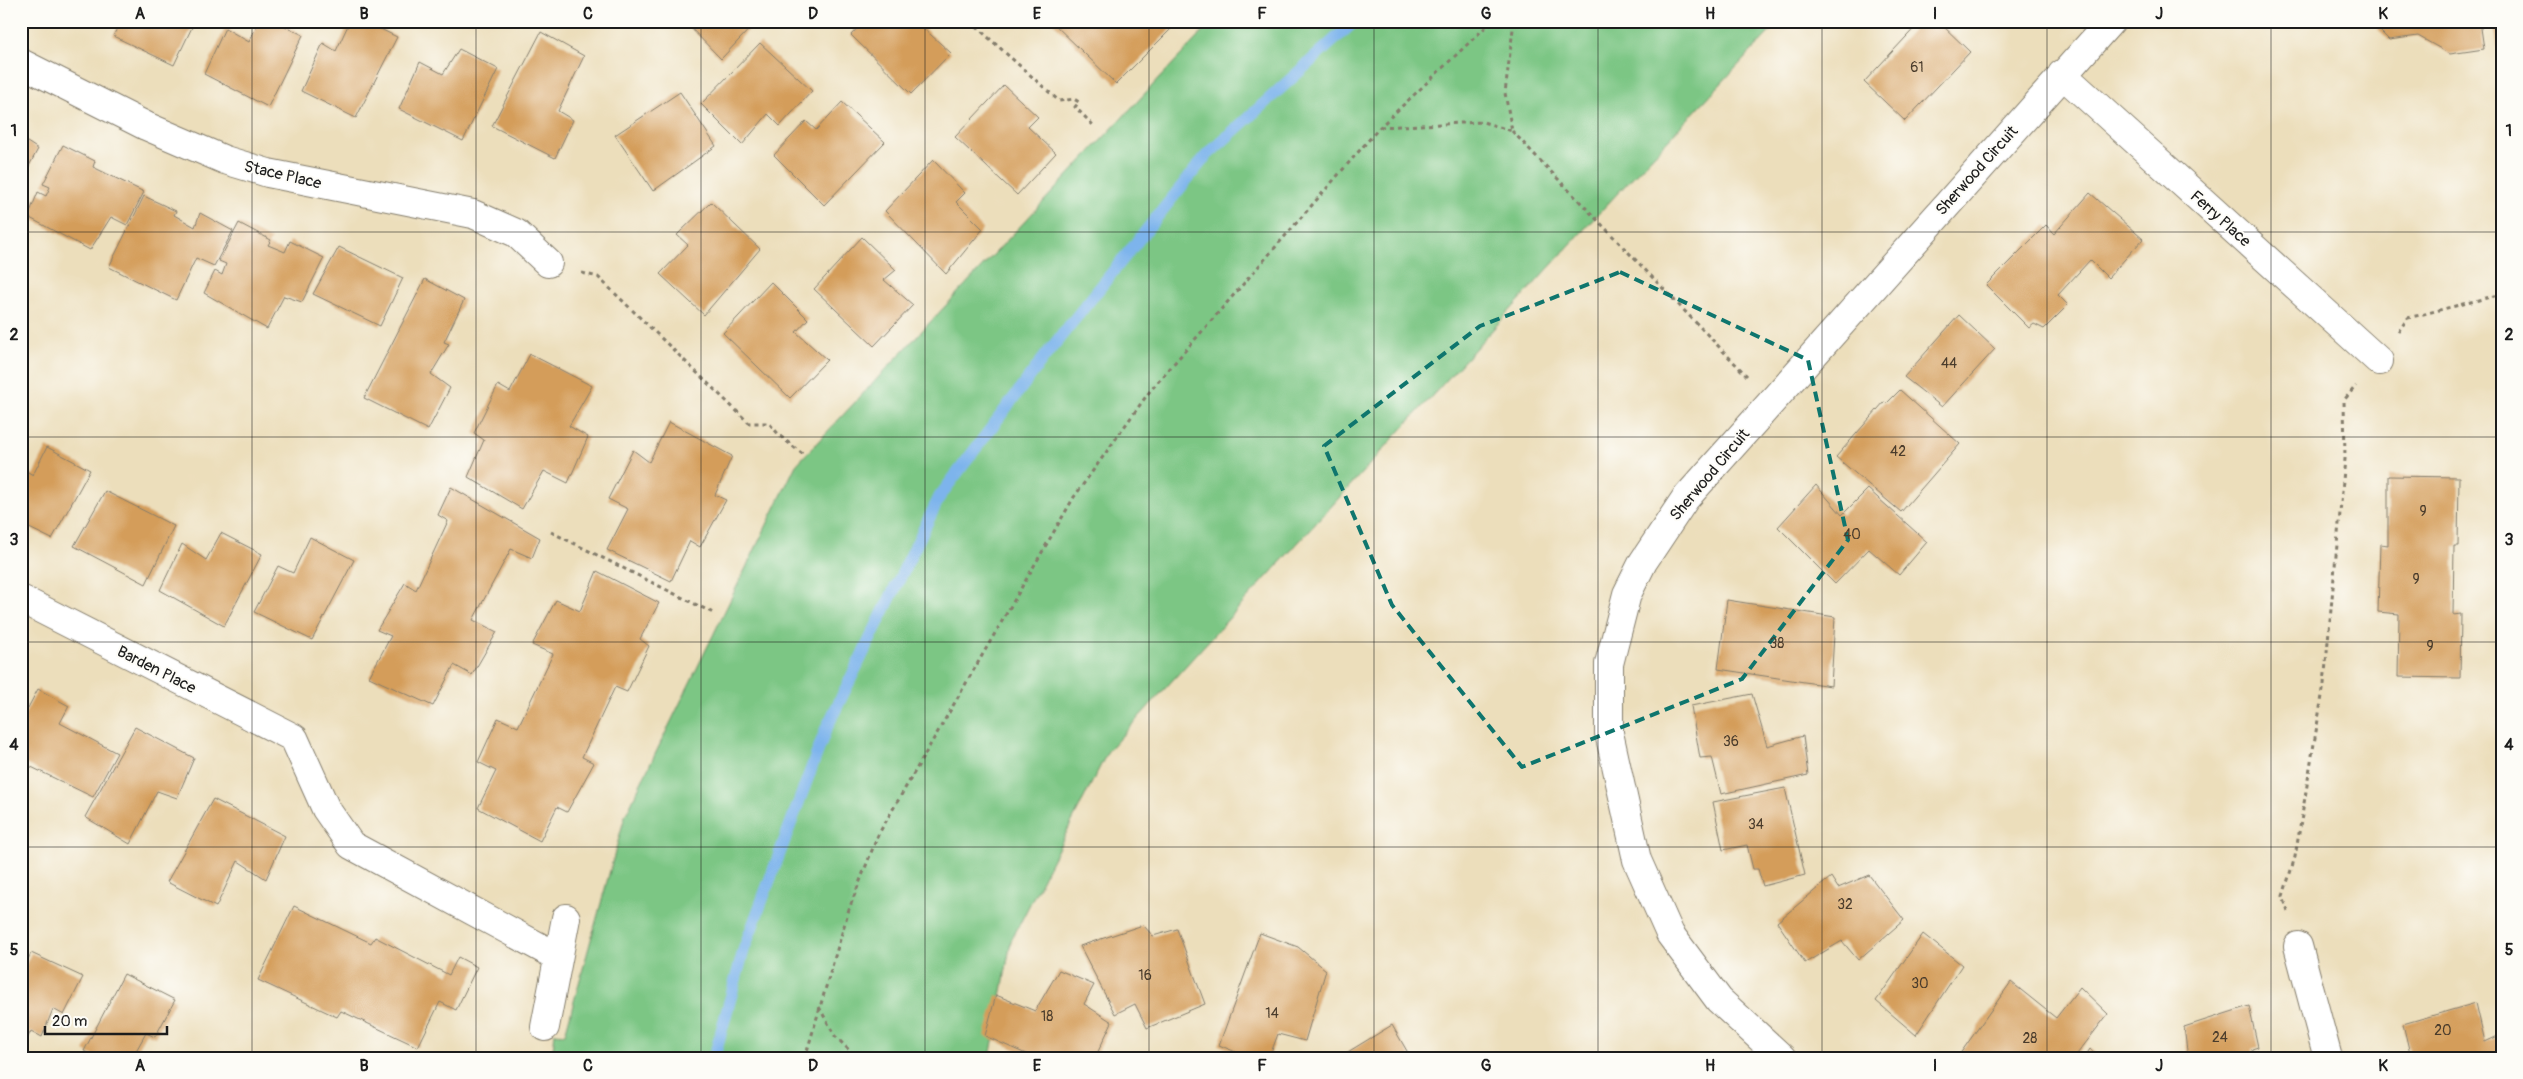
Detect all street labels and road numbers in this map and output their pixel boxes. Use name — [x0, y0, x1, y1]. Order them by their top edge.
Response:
street label: Sherwood Circuit — [1931, 121, 2023, 220]
street label: Stace Place — [242, 156, 324, 194]
street label: Ferry Place — [2186, 186, 2255, 251]
street label: Sherwood Circuit — [1666, 424, 1754, 525]
street label: Barden Place — [114, 641, 200, 698]

